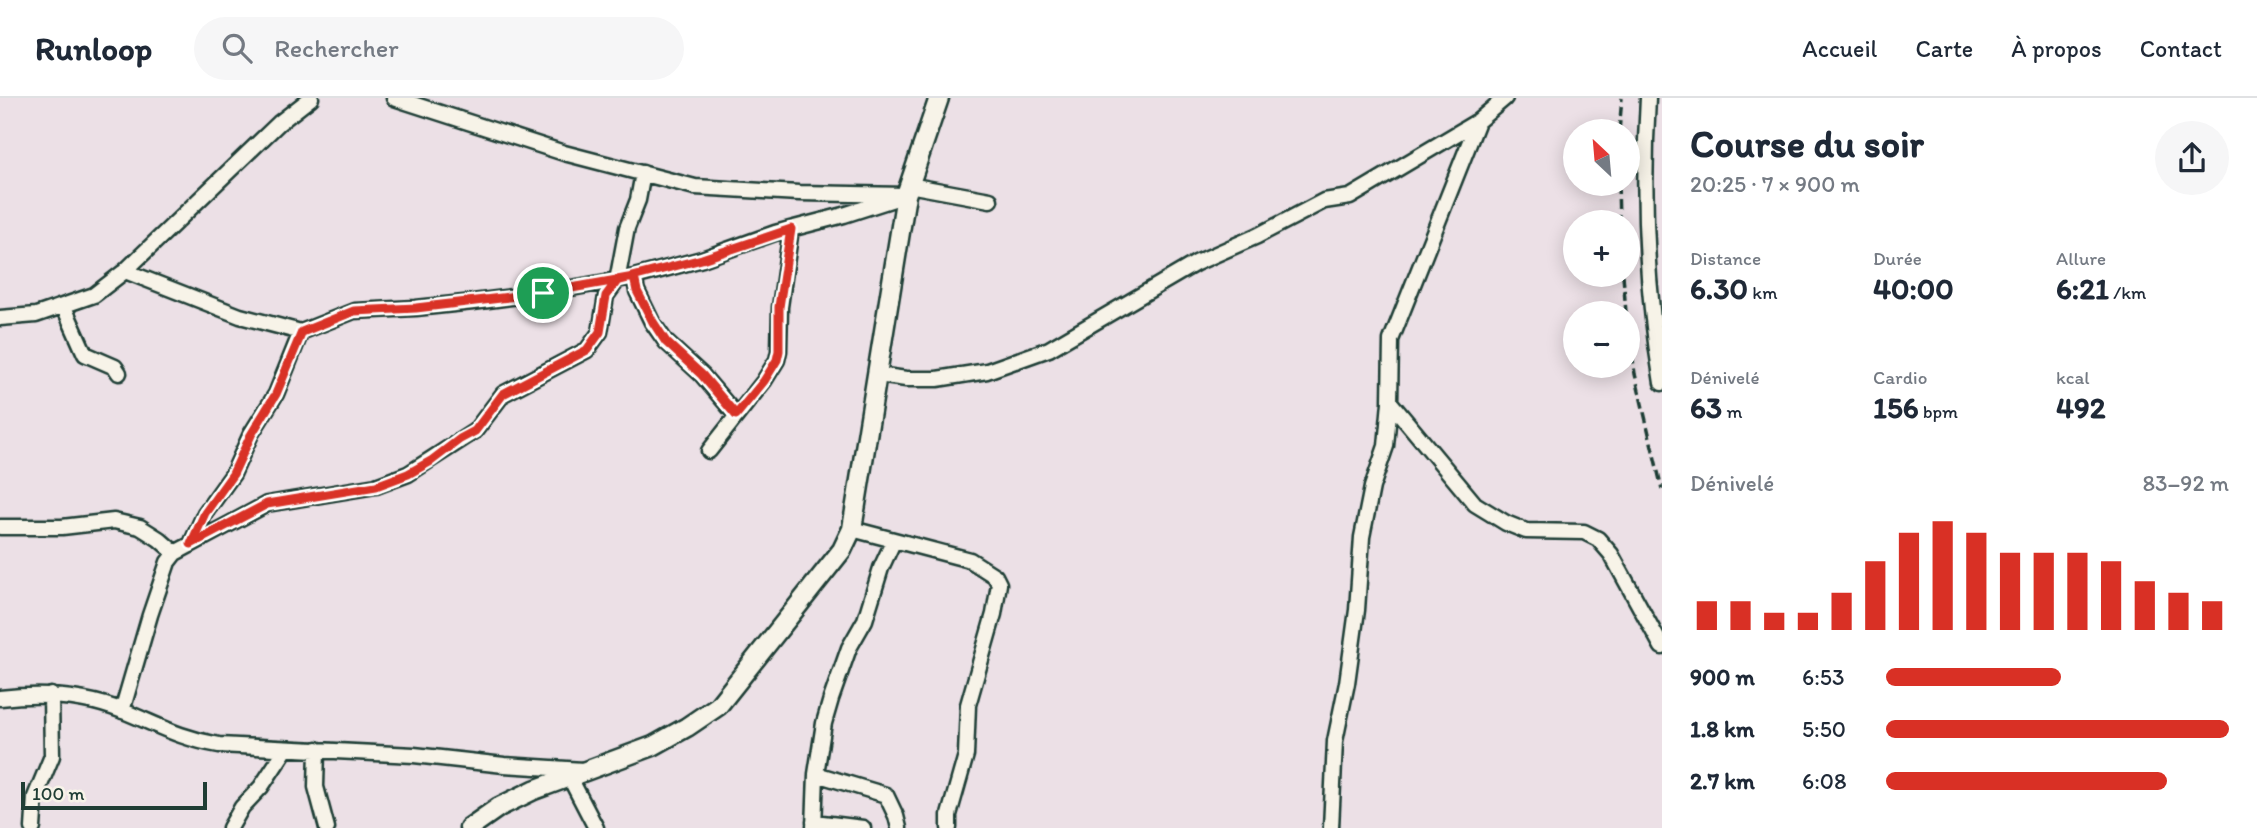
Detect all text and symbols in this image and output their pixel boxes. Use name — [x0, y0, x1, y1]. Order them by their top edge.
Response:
search box — [194, 17, 684, 80]
text: Runloop — [35, 29, 152, 68]
icon: search — [218, 29, 256, 67]
text: Rechercher — [274, 32, 399, 64]
text: Accueil — [1802, 34, 1877, 63]
text: Carte — [1915, 34, 1973, 63]
text: À propos — [2011, 34, 2102, 63]
text: Contact — [2140, 34, 2222, 63]
north arrow — [1563, 119, 1640, 196]
map controls — [1563, 119, 1640, 378]
text: Course du soir — [1690, 121, 1924, 167]
button: share — [2155, 121, 2229, 195]
text: 20:25 · 7 × 900 m — [1690, 170, 1860, 198]
button: + — [1563, 210, 1640, 287]
text: Distance — [1690, 247, 1761, 270]
text: Durée — [1873, 247, 1922, 270]
text: Allure — [2056, 247, 2106, 270]
pin — [513, 263, 573, 323]
text: 6.30 — [1690, 270, 1748, 307]
text: 40:00 — [1873, 270, 1954, 307]
text: 6:21 — [2056, 270, 2109, 307]
icon: arrive — [524, 274, 562, 312]
text: km — [1748, 281, 1778, 304]
text: /km — [2109, 281, 2146, 304]
button: − — [1563, 301, 1640, 378]
text: Dénivelé — [1690, 366, 1760, 389]
text: Cardio — [1873, 366, 1927, 389]
text: kcal — [2056, 366, 2090, 389]
text: 63 — [1690, 389, 1722, 426]
text: 156 — [1873, 389, 1919, 426]
text: 492 — [2056, 389, 2106, 426]
text: m — [1722, 400, 1743, 423]
text: bpm — [1919, 400, 1958, 423]
text: Dénivelé — [1690, 469, 1774, 497]
text: 83–92 m — [2142, 469, 2229, 497]
text: 900 m — [1690, 663, 1755, 691]
text: 6:53 — [1802, 663, 1844, 691]
text: 1.8 km — [1690, 715, 1755, 743]
text: 5:50 — [1802, 715, 1846, 743]
text: 2.7 km — [1690, 767, 1755, 795]
text: 6:08 — [1802, 767, 1847, 795]
scale bar — [21, 779, 206, 811]
text: 100 m — [32, 782, 84, 805]

